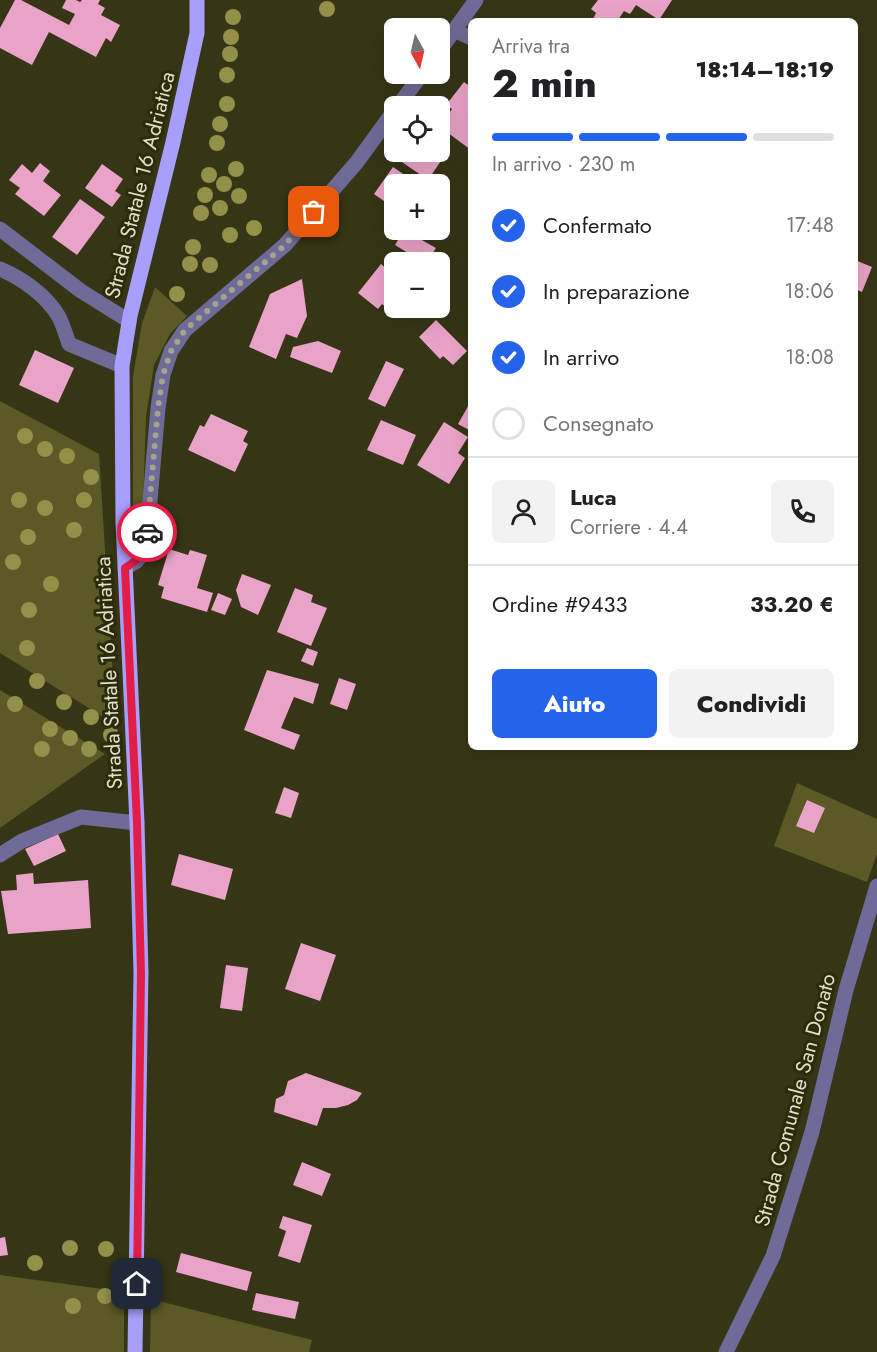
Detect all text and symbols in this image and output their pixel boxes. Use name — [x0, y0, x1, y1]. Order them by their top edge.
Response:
north arrow — [384, 18, 450, 84]
map controls — [384, 18, 450, 318]
text: Arriva tra — [492, 32, 570, 61]
text: 18:14–18:19 — [696, 53, 834, 85]
text: 2 min — [492, 55, 597, 112]
street label: Strada Statale 16 Adriatica — [97, 68, 183, 302]
button: locate — [384, 96, 450, 162]
text: In arrivo · 230 m — [492, 150, 635, 179]
button: + — [384, 174, 450, 240]
pin — [288, 186, 339, 237]
icon: bag — [297, 195, 330, 228]
icon: check — [492, 209, 525, 242]
text: Confermato — [543, 209, 652, 241]
text: 17:48 — [786, 211, 834, 240]
button: − — [384, 252, 450, 318]
icon: check — [492, 275, 525, 308]
text: In preparazione — [543, 275, 690, 307]
text: 18:06 — [785, 277, 834, 306]
icon: check — [492, 341, 525, 374]
text: In arrivo — [543, 341, 619, 373]
text: 18:08 — [785, 343, 834, 372]
text: Consegnato — [543, 407, 654, 439]
button: person — [492, 480, 555, 543]
button: phone — [771, 480, 834, 543]
text: Luca — [570, 481, 617, 513]
courier — [117, 502, 177, 562]
text: Corriere · 4.4 — [570, 513, 688, 542]
icon: car — [131, 516, 164, 549]
street label: Strada Statale 16 Adriatica — [88, 556, 130, 790]
text: Ordine #9433 — [492, 588, 628, 620]
text: 33.20 € — [750, 588, 834, 620]
button: Aiuto — [492, 669, 657, 738]
button: Condividi — [669, 669, 834, 738]
street label: Strada Comunale San Donato — [747, 970, 843, 1230]
pin — [111, 1258, 162, 1309]
icon: home — [120, 1267, 153, 1300]

